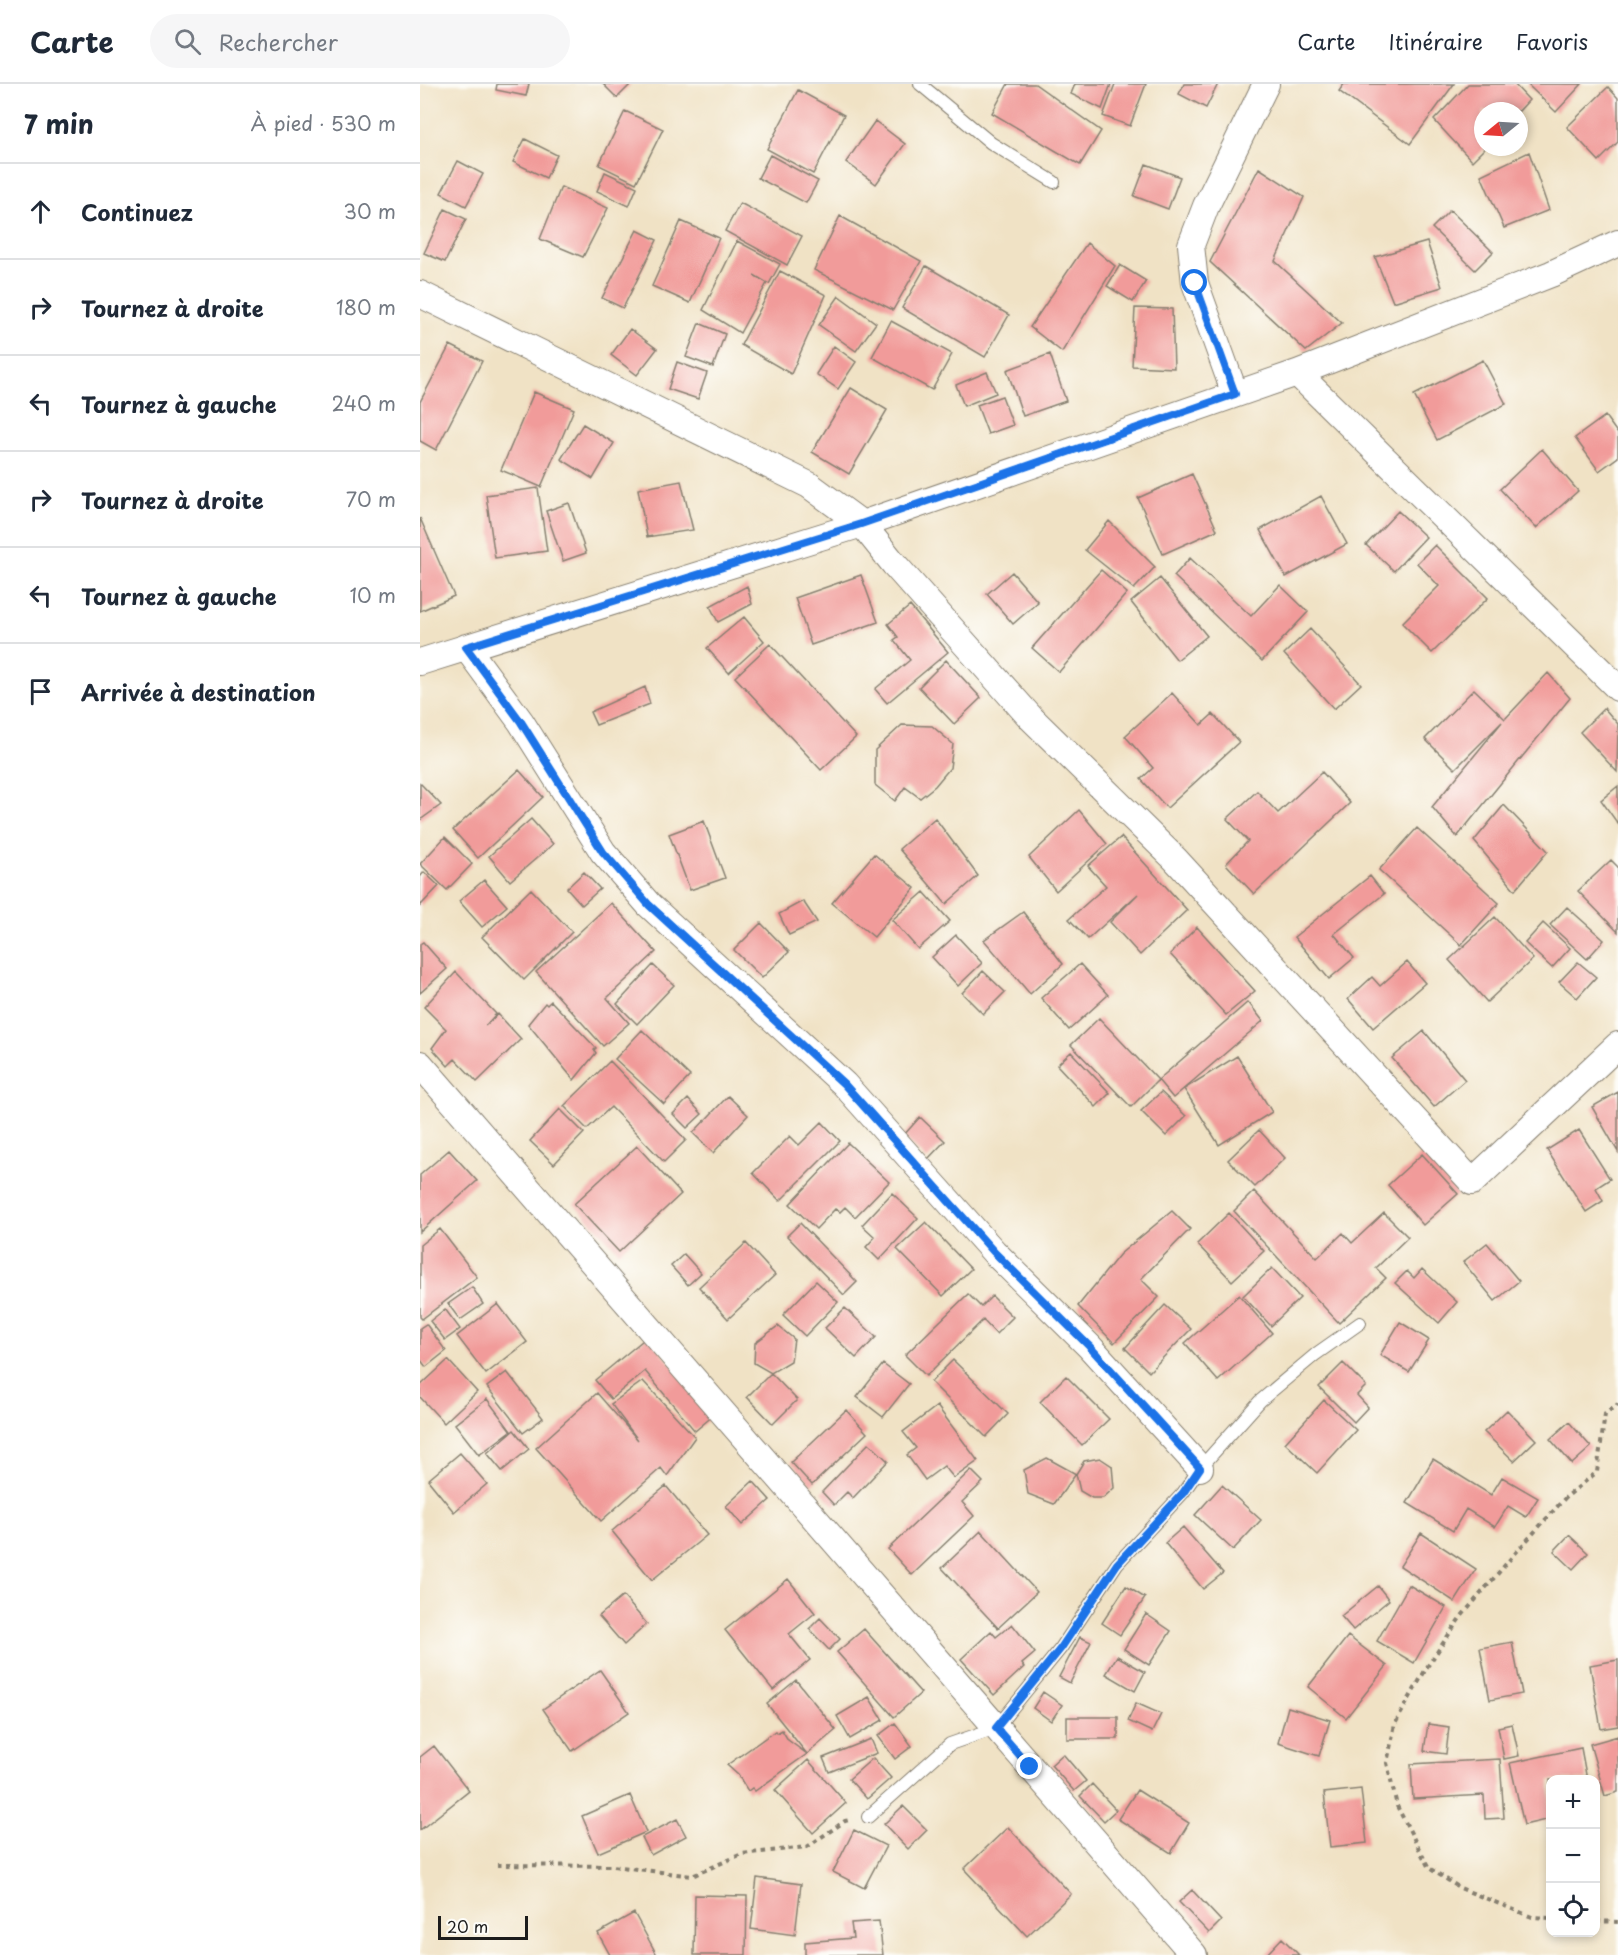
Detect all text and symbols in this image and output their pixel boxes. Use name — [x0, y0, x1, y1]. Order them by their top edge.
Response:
search box — [150, 14, 570, 68]
text: Carte — [30, 20, 114, 63]
icon: search — [171, 25, 204, 58]
text: Rechercher — [219, 25, 338, 58]
text: Carte — [1297, 25, 1356, 57]
text: Itinéraire — [1389, 25, 1483, 57]
text: Favoris — [1516, 25, 1588, 57]
north arrow — [1474, 102, 1528, 156]
text: 7 min — [24, 104, 94, 143]
text: À pied · 530 m — [251, 108, 396, 138]
icon: ahead — [24, 195, 57, 228]
text: Continuez — [81, 195, 193, 228]
text: 30 m — [343, 196, 396, 226]
route start — [1181, 269, 1207, 295]
icon: right — [24, 291, 57, 324]
text: Tournez à droite — [81, 291, 264, 324]
text: 180 m — [336, 292, 396, 322]
icon: left — [24, 387, 57, 420]
text: Tournez à gauche — [81, 387, 277, 420]
text: 240 m — [331, 388, 396, 418]
icon: right — [24, 483, 57, 516]
text: Tournez à droite — [81, 483, 264, 516]
text: 70 m — [346, 484, 396, 514]
icon: left — [24, 579, 57, 612]
text: Tournez à gauche — [81, 579, 277, 612]
text: 10 m — [349, 580, 396, 610]
icon: arrive — [24, 675, 57, 708]
text: Arrivée à destination — [81, 675, 315, 708]
route end — [1016, 1753, 1042, 1779]
map controls — [1546, 1775, 1600, 1937]
button: + — [1546, 1775, 1600, 1829]
button: − — [1546, 1829, 1600, 1883]
button: locate — [1546, 1883, 1600, 1937]
scale bar — [438, 1913, 528, 1940]
text: 20 m — [447, 1914, 488, 1938]

